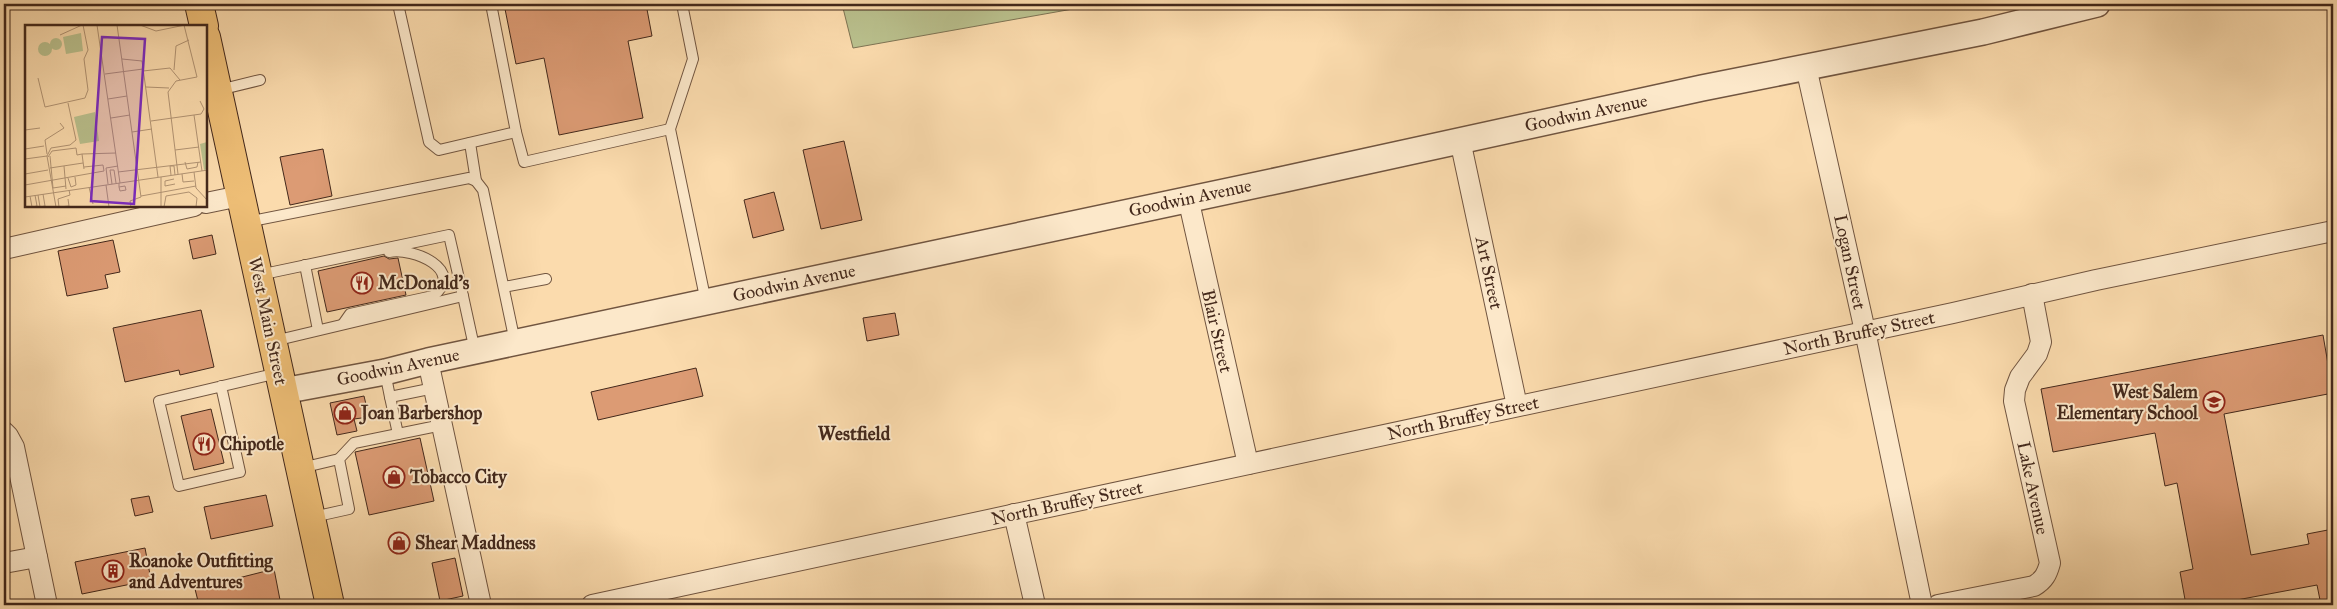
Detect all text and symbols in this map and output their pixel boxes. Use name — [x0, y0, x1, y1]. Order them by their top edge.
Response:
inset map — [25, 25, 208, 208]
street label: Goodwin Avenue — [1523, 89, 1649, 137]
street label: Goodwin Avenue — [1127, 174, 1253, 222]
street label: Logan Street — [1828, 212, 1871, 312]
street label: Art Street — [1470, 234, 1508, 312]
street label: West Main Street — [244, 255, 292, 388]
street label: Goodwin Avenue — [731, 259, 857, 307]
restaurant icon: McDonald's — [350, 271, 374, 295]
place label: McDonald's — [378, 272, 470, 294]
street label: Blair Street — [1197, 287, 1237, 375]
street label: North Bruffey Street — [1781, 306, 1937, 360]
street label: Goodwin Avenue — [335, 343, 461, 391]
place label: West Salem Elementary School — [2056, 381, 2199, 425]
school or university icon: West Salem Elementary School — [2202, 390, 2226, 414]
street label: North Bruffey Street — [1385, 391, 1541, 445]
shop icon: Joan Barbershop — [333, 401, 357, 425]
place label: Joan Barbershop — [359, 402, 482, 425]
district label: Westfield — [818, 422, 891, 445]
restaurant icon: Chipotle — [192, 432, 216, 456]
place label: Chipotle — [220, 433, 285, 456]
street label: Lake Avenue — [2012, 439, 2054, 537]
shop icon: Tobacco City — [382, 465, 406, 489]
place label: Tobacco City — [409, 466, 508, 489]
street label: North Bruffey Street — [989, 476, 1145, 530]
shop icon: Shear Maddness — [387, 531, 411, 555]
place label: Shear Maddness — [415, 532, 536, 554]
place label: Roanoke Outfitting and Adventures — [129, 550, 273, 593]
building icon: Roanoke Outfitting and Adventures — [101, 559, 125, 583]

